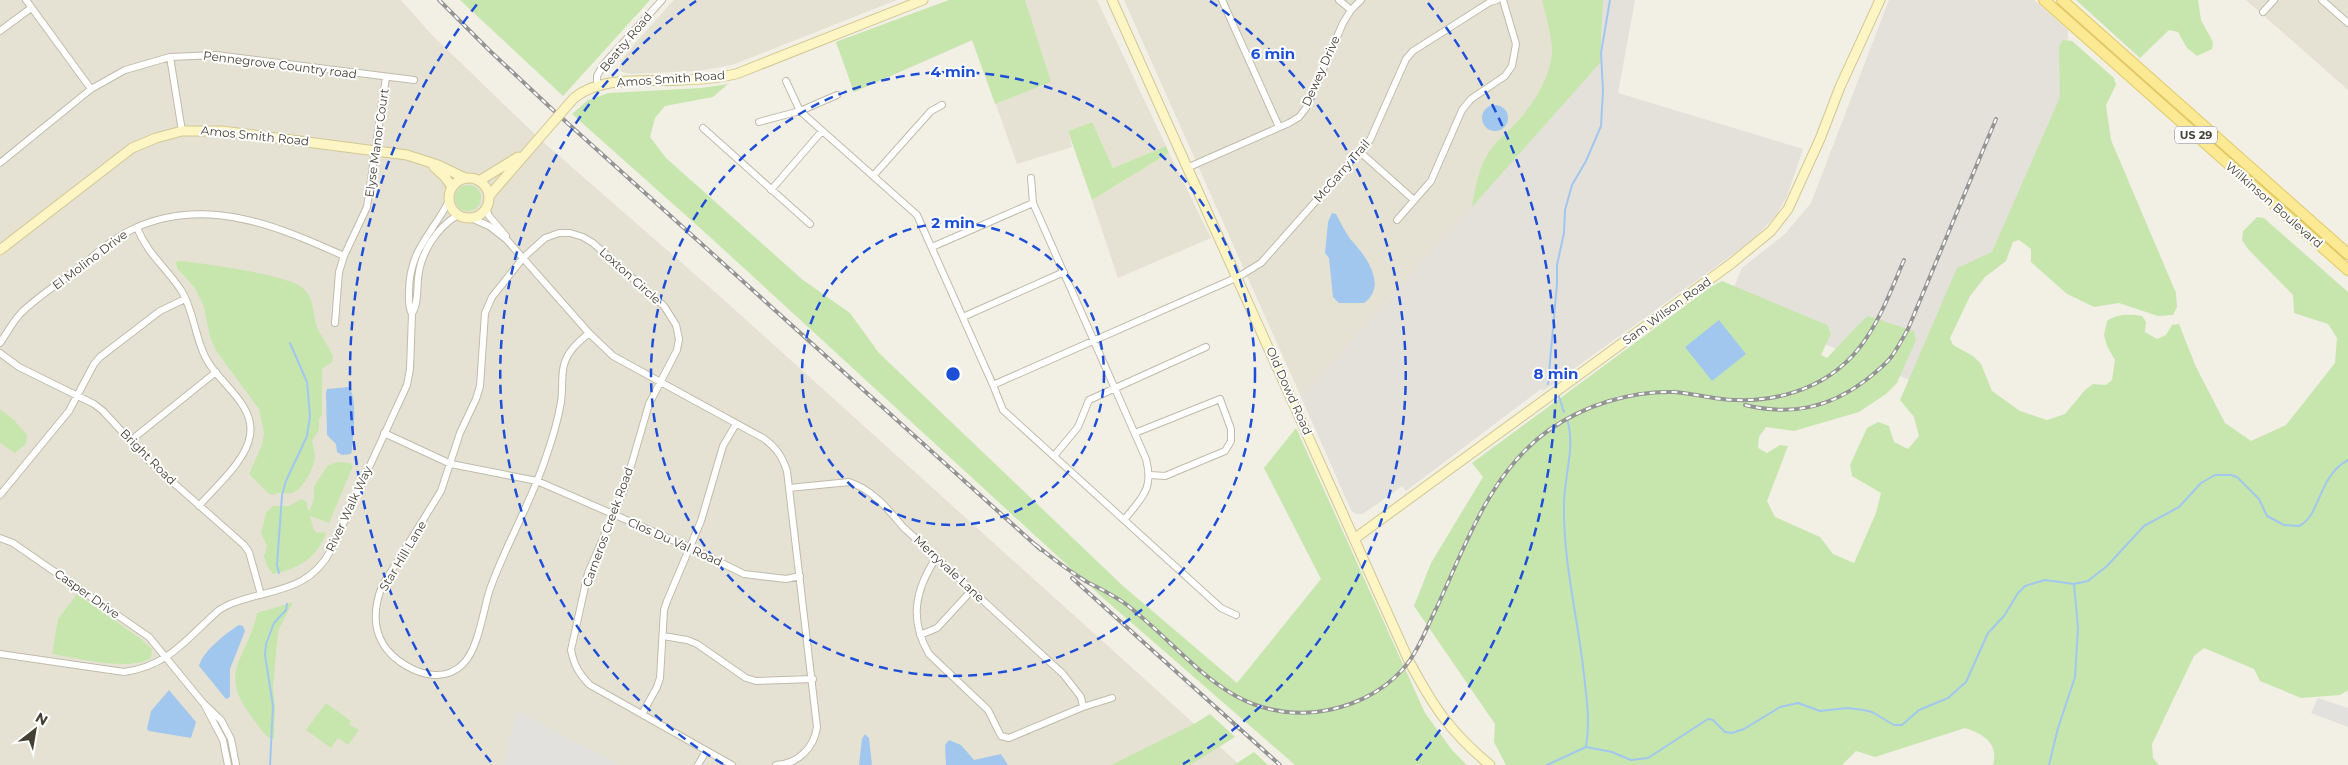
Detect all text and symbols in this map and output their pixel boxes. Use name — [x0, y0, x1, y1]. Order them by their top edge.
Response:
street label: Beatty Road — [596, 9, 655, 75]
street label: Dewey Drive — [1298, 33, 1343, 108]
text: 6 min — [1251, 44, 1295, 63]
street label: Pennegrove Country road — [202, 48, 358, 81]
text: 4 min — [930, 62, 976, 81]
street label: Amos Smith Road — [616, 67, 726, 90]
street label: Elyse Manor Court — [361, 87, 392, 198]
street label: Amos Smith Road — [200, 122, 310, 149]
road number: US 29 — [2175, 126, 2217, 144]
street label: McGarry Trail — [1310, 136, 1373, 205]
street label: Wilkinson Boulevard — [2223, 158, 2326, 251]
text: 2 min — [931, 213, 975, 232]
street label: El Molino Drive — [49, 227, 130, 293]
street label: Loxton Circle — [596, 244, 664, 307]
street label: Sam Wilson Road — [1619, 273, 1714, 348]
street label: Old Dowd Road — [1263, 344, 1316, 437]
text: 8 min — [1534, 364, 1578, 383]
centre of rings — [944, 365, 962, 383]
street label: Bright Road — [117, 426, 179, 488]
street label: River Walk Way — [322, 463, 375, 554]
street label: Carneros Creek Road — [579, 465, 636, 589]
street label: Clos Du Val Road — [626, 514, 725, 569]
street label: Star Hill Lane — [376, 518, 429, 594]
street label: Merryvale Lane — [911, 532, 988, 605]
street label: Casper Drive — [52, 566, 123, 622]
north arrow — [10, 705, 60, 755]
text: N — [32, 708, 51, 729]

